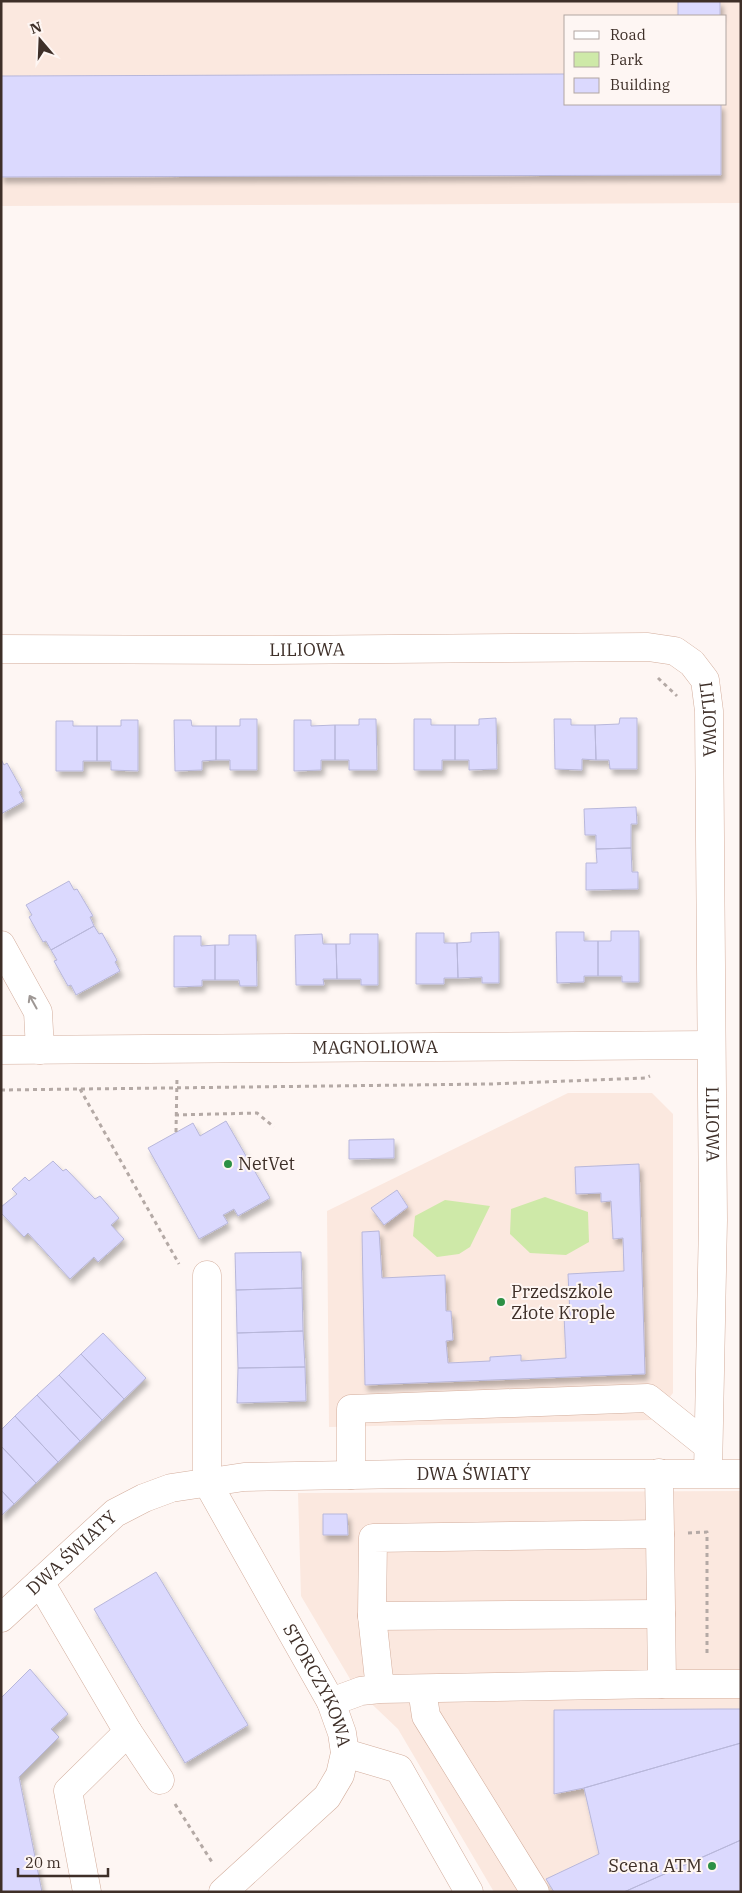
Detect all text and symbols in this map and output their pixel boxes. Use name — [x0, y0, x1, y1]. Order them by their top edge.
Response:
north arrow — [15, 15, 65, 65]
legend — [564, 15, 727, 105]
text: N — [28, 17, 44, 38]
text: Road — [610, 25, 646, 44]
text: Park — [610, 50, 643, 69]
text: Building — [610, 75, 670, 94]
street label: LILIOWA — [269, 637, 346, 661]
street label: LILIOWA — [694, 680, 721, 758]
one-way arrow — [28, 995, 38, 1010]
street label: MAGNOLIOWA — [312, 1035, 439, 1059]
street label: LILIOWA — [701, 1086, 725, 1163]
place label: NetVet — [238, 1152, 295, 1175]
marker: NetVet — [222, 1158, 234, 1170]
place label: Przedszkole Złote Krople — [511, 1280, 615, 1324]
marker: Przedszkole Złote Krople — [495, 1296, 507, 1308]
street label: DWA ŚWIATY — [416, 1462, 532, 1485]
street label: DWA ŚWIATY — [21, 1505, 122, 1600]
street label: STORCZYKOWA — [278, 1619, 356, 1749]
scale bar — [18, 1846, 108, 1878]
text: 20 m — [25, 1853, 61, 1872]
place label: Scena ATM — [608, 1854, 702, 1877]
marker: Scena ATM — [706, 1860, 718, 1872]

